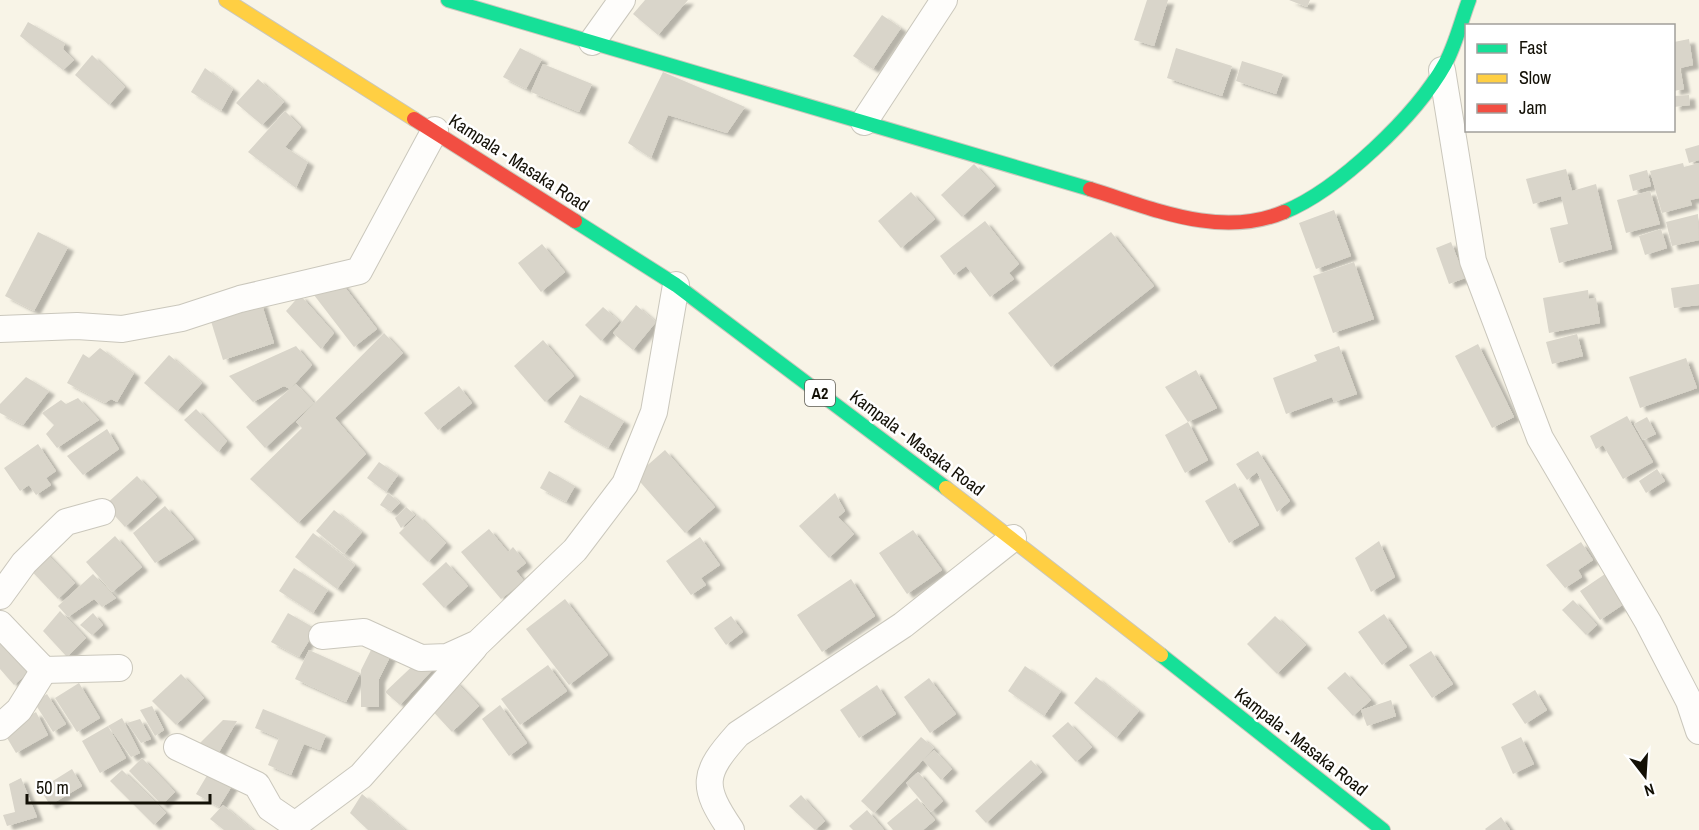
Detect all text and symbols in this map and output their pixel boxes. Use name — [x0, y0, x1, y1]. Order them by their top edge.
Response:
legend — [1465, 24, 1675, 132]
text: Fast — [1519, 35, 1547, 60]
text: Slow — [1519, 65, 1551, 90]
text: Jam — [1519, 95, 1547, 120]
street label: Kampala - Masaka Road — [444, 108, 594, 217]
road number: A2 — [805, 380, 835, 406]
street label: Kampala - Masaka Road — [845, 384, 990, 501]
street label: Kampala - Masaka Road — [1230, 682, 1373, 801]
north arrow — [1615, 746, 1675, 806]
scale bar — [27, 767, 210, 805]
text: 50 m — [36, 775, 69, 800]
text: N — [1642, 778, 1657, 802]

